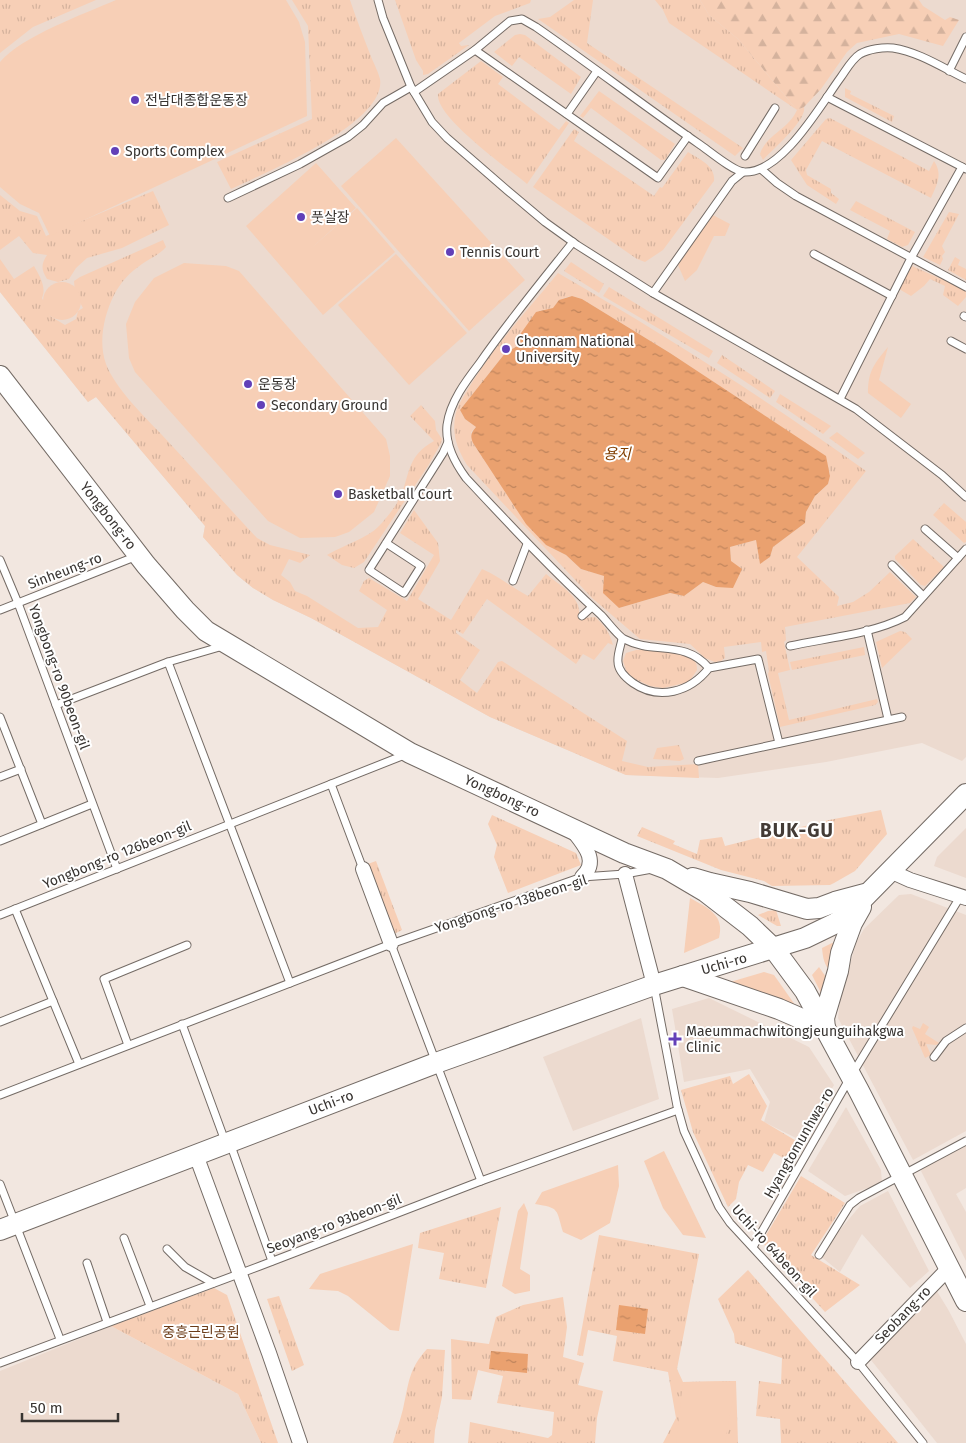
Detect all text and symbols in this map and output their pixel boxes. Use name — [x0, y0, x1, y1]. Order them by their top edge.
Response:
place label: 전남대종합운동장 — [145, 92, 248, 109]
marker: 전남대종합운동장 — [129, 94, 141, 106]
place label: Sports Complex — [125, 143, 224, 160]
marker: Sports Complex — [109, 145, 121, 157]
place label: 풋살장 — [311, 209, 350, 226]
marker: 풋살장 — [295, 211, 307, 223]
place label: Tennis Court — [460, 244, 540, 261]
marker: Tennis Court — [444, 246, 456, 258]
place label: Chonnam National University — [516, 333, 634, 366]
marker: Chonnam National University — [500, 343, 512, 355]
place label: 운동장 — [258, 376, 297, 393]
marker: 운동장 — [242, 378, 254, 390]
place label: Secondary Ground — [271, 397, 388, 414]
marker: Secondary Ground — [255, 399, 267, 411]
water label: 용지 — [603, 445, 632, 463]
street label: Yongbong-ro — [76, 479, 140, 553]
place label: Basketball Court — [348, 486, 453, 503]
marker: Basketball Court — [332, 488, 344, 500]
street label: Sinheung-ro — [26, 549, 104, 593]
street label: Yongbong-ro 90beon-gil — [25, 602, 93, 752]
street label: Yongbong-ro — [462, 771, 542, 821]
street label: Yongbong-ro 126beon-gil — [40, 817, 194, 893]
district label: BUK-GU — [760, 819, 834, 842]
street label: Yongbong-ro 138beon-gil — [433, 871, 589, 937]
street label: Uchi-ro — [699, 949, 749, 979]
place label: Maeummachwitongjeunguihakgwa Clinic — [686, 1023, 904, 1056]
marker: Maeummachwitongjeunguihakgwa Clinic — [668, 1032, 682, 1046]
street label: Hyangtomunhwa-ro — [760, 1085, 838, 1201]
street label: Uchi-ro — [306, 1087, 356, 1119]
street label: Seoyang-ro 93beon-gil — [264, 1190, 404, 1258]
street label: Uchi-ro 64beon-gil — [728, 1201, 820, 1301]
street label: Seobang-ro — [871, 1283, 935, 1347]
park label: 중흥근린공원 — [162, 1324, 240, 1341]
scale bar — [22, 1390, 119, 1422]
text: 50 m — [30, 1399, 63, 1417]

